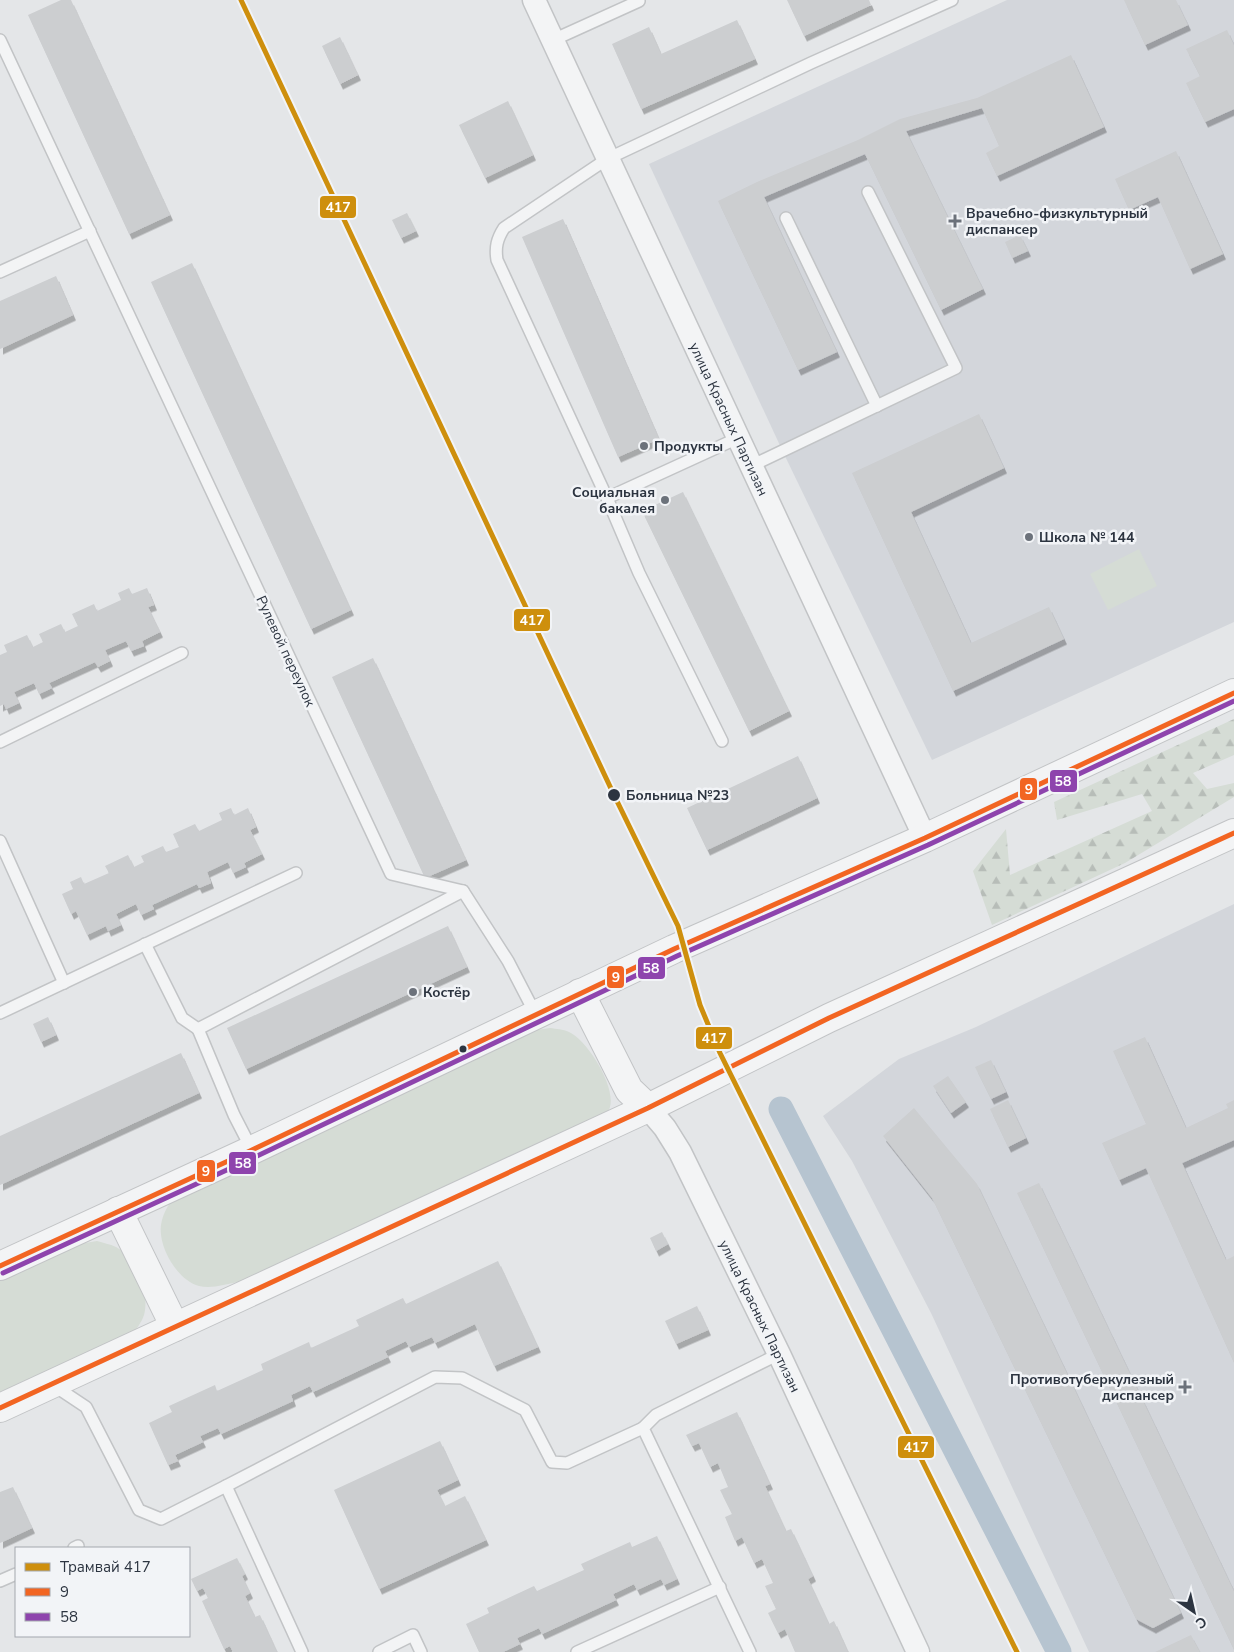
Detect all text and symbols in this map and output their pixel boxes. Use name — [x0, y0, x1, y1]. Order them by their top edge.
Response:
line badge: 417 — [319, 195, 357, 219]
text: 417 — [325, 198, 351, 217]
place label: Врачебно-физкультурный диспансер — [966, 204, 1148, 239]
marker: Врачебно-физкультурный диспансер — [948, 214, 962, 228]
street label: улица Красных Партизан — [685, 339, 772, 499]
place label: Продукты — [654, 437, 723, 456]
marker: Продукты — [638, 440, 650, 452]
place label: Социальная бакалея — [572, 483, 655, 518]
marker: Социальная бакалея — [659, 494, 671, 506]
place label: Школа № 144 — [1039, 528, 1135, 547]
marker: Школа № 144 — [1023, 531, 1035, 543]
street label: Рулевой переулок — [251, 593, 320, 710]
line badge: 417 — [513, 608, 551, 632]
text: 417 — [519, 611, 545, 630]
line badge: 58 — [1049, 769, 1078, 793]
text: 58 — [1055, 772, 1071, 791]
line badge: 9 — [1019, 777, 1038, 801]
text: 9 — [1025, 780, 1033, 799]
place label: Больница №23 — [626, 786, 729, 805]
marker: Больница №23 — [606, 787, 622, 803]
line badge: 58 — [637, 956, 666, 980]
text: 58 — [643, 959, 659, 978]
line badge: 9 — [606, 965, 625, 989]
text: 9 — [612, 968, 620, 987]
place label: Костёр — [423, 983, 470, 1002]
marker: Костёр — [407, 986, 419, 998]
line badge: 417 — [695, 1026, 733, 1050]
text: 417 — [701, 1029, 727, 1048]
unlabelled marker — [458, 1044, 468, 1054]
line badge: 58 — [228, 1151, 257, 1175]
text: 58 — [235, 1154, 251, 1173]
line badge: 9 — [196, 1159, 216, 1183]
text: 9 — [202, 1162, 210, 1181]
street label: улица Красных Партизан — [714, 1237, 805, 1396]
place label: Противотуберкулезный диспансер — [1010, 1370, 1174, 1405]
marker: Противотуберкулезный диспансер — [1178, 1380, 1192, 1394]
line badge: 417 — [897, 1435, 935, 1459]
text: 417 — [903, 1438, 929, 1457]
legend — [15, 1547, 190, 1637]
text: Трамвай 417 — [60, 1557, 151, 1577]
text: 9 — [60, 1582, 69, 1602]
north arrow — [1169, 1587, 1219, 1637]
text: 58 — [60, 1607, 78, 1627]
text: С — [1191, 1612, 1210, 1633]

